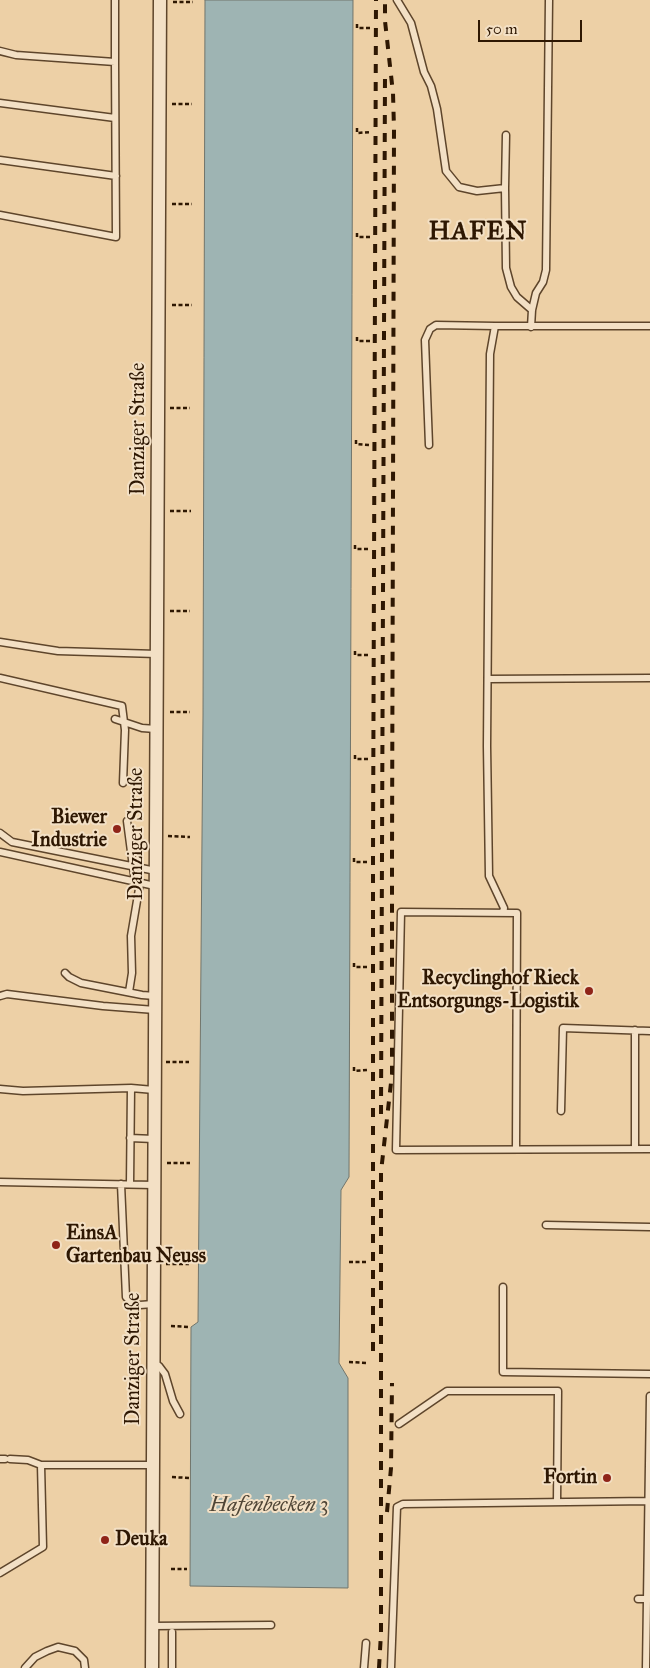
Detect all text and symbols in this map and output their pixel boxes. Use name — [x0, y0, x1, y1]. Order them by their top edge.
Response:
scale bar — [480, 10, 584, 42]
text: 50 m — [486, 20, 518, 38]
district label: HAFEN — [428, 218, 528, 248]
street label: Danziger Straße — [127, 363, 151, 495]
street label: Danziger Straße — [125, 768, 149, 900]
place label: Biewer Industrie — [31, 806, 107, 853]
marker: Biewer Industrie — [111, 823, 123, 835]
place label: Recyclinghof Rieck Entsorgungs-Logistik — [397, 967, 579, 1014]
marker: Recyclinghof Rieck Entsorgungs-Logistik — [583, 985, 595, 997]
place label: EinsA Gartenbau Neuss — [66, 1222, 206, 1269]
marker: EinsA Gartenbau Neuss — [50, 1239, 62, 1251]
street label: Danziger Straße — [122, 1293, 146, 1425]
place label: Fortin — [543, 1466, 597, 1490]
marker: Fortin — [601, 1472, 613, 1484]
water label: Hafenbecken 3 — [209, 1493, 329, 1519]
place label: Deuka — [115, 1528, 168, 1552]
marker: Deuka — [99, 1534, 111, 1546]

